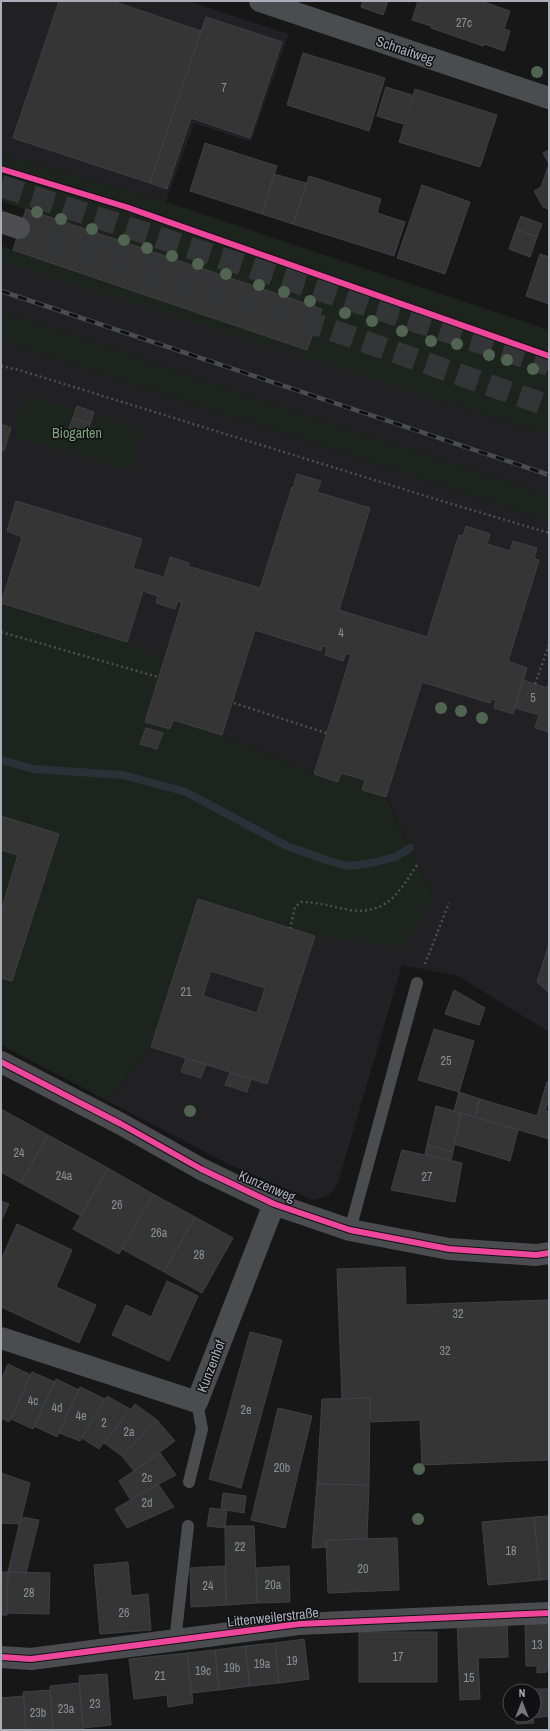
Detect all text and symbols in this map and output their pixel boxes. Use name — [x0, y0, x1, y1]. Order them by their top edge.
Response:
house number: 27c — [456, 15, 472, 31]
street label: Schnaitweg — [374, 32, 437, 68]
house number: 7 — [221, 80, 227, 96]
park label: Biogarten — [52, 424, 102, 442]
house number: 4 — [338, 625, 344, 641]
house number: 5 — [530, 690, 536, 706]
house number: 21 — [181, 984, 192, 1000]
house number: 25 — [441, 1053, 452, 1069]
house number: 24 — [14, 1145, 25, 1161]
street label: Kunzenweg — [236, 1166, 299, 1206]
house number: 24a — [56, 1168, 73, 1184]
house number: 27 — [422, 1169, 433, 1185]
house number: 26 — [112, 1197, 122, 1213]
house number: 26a — [151, 1225, 168, 1241]
house number: 28 — [194, 1247, 204, 1263]
house number: 32 — [453, 1306, 463, 1322]
street label: Kunzenhof — [193, 1336, 230, 1395]
house number: 32 — [440, 1343, 450, 1359]
house number: 4c — [28, 1393, 38, 1409]
house number: 4d — [52, 1400, 62, 1416]
house number: 2e — [241, 1402, 251, 1418]
house number: 4e — [76, 1408, 86, 1424]
house number: 2 — [101, 1415, 107, 1431]
house number: 2a — [124, 1424, 135, 1440]
house number: 20b — [274, 1460, 290, 1476]
house number: 2c — [142, 1470, 152, 1486]
house number: 2d — [142, 1495, 152, 1511]
house number: 22 — [235, 1539, 245, 1555]
house number: 18 — [506, 1543, 516, 1559]
house number: 20 — [358, 1561, 368, 1577]
house number: 20a — [265, 1577, 282, 1593]
house number: 24 — [203, 1578, 214, 1594]
house number: 28 — [24, 1585, 34, 1601]
street label: Littenweilerstraße — [226, 1603, 320, 1631]
house number: 26 — [119, 1605, 129, 1621]
house number: 13 — [532, 1637, 542, 1653]
house number: 17 — [393, 1649, 404, 1665]
house number: 19 — [287, 1653, 297, 1669]
house number: 19a — [254, 1656, 271, 1672]
house number: 19b — [224, 1660, 240, 1676]
house number: 19c — [195, 1663, 211, 1679]
house number: 21 — [155, 1668, 166, 1684]
house number: 15 — [464, 1670, 475, 1686]
north arrow — [502, 1683, 542, 1723]
text: N — [519, 1686, 525, 1700]
house number: 23 — [90, 1696, 100, 1712]
house number: 23a — [58, 1701, 75, 1717]
house number: 23b — [30, 1705, 46, 1721]

